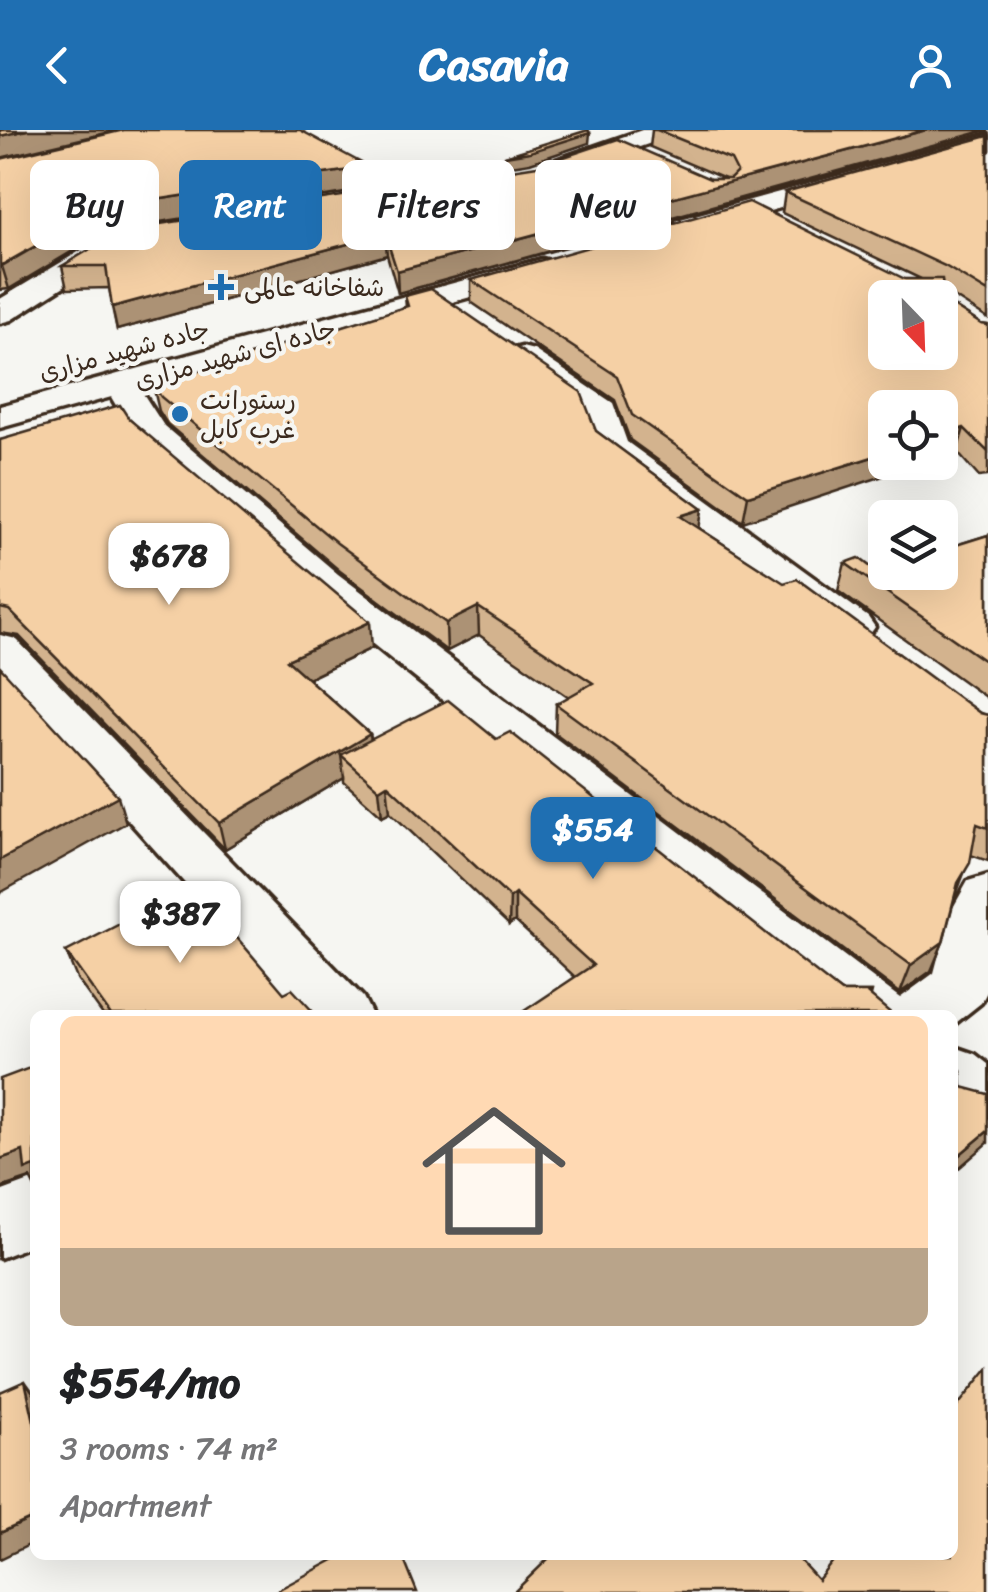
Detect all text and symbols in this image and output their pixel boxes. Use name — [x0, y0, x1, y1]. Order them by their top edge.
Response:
text: Casavia — [419, 25, 569, 105]
icon: back — [30, 38, 85, 93]
icon: person — [903, 38, 958, 93]
chip: Buy — [30, 160, 159, 250]
chip: Rent — [179, 160, 322, 250]
chip: Filters — [342, 160, 515, 250]
chip: New — [535, 160, 671, 250]
place label: شفاخانه عالمی — [244, 265, 384, 310]
marker: شفاخانه عالمی — [208, 274, 234, 300]
north arrow — [868, 280, 958, 370]
map controls — [868, 280, 958, 590]
street label: جاده شهید مزاری — [34, 306, 215, 395]
street label: جاده ای شهید مزاری — [129, 306, 341, 403]
place label: رستورانت غرب کابل — [200, 378, 296, 452]
button: locate — [868, 390, 958, 480]
marker: رستورانت غرب کابل — [169, 403, 191, 425]
button: layers — [868, 500, 958, 590]
pin: $678 — [110, 523, 228, 608]
text: $678 — [130, 527, 208, 584]
pin: $554 — [534, 797, 652, 882]
text: $554 — [553, 801, 633, 858]
pin: $387 — [121, 881, 239, 966]
text: $387 — [142, 885, 218, 942]
icon: home — [404, 1081, 584, 1261]
text: $554/mo — [60, 1346, 240, 1420]
text: 3 rooms · 74 m² — [60, 1420, 278, 1477]
text: Apartment — [60, 1477, 211, 1534]

